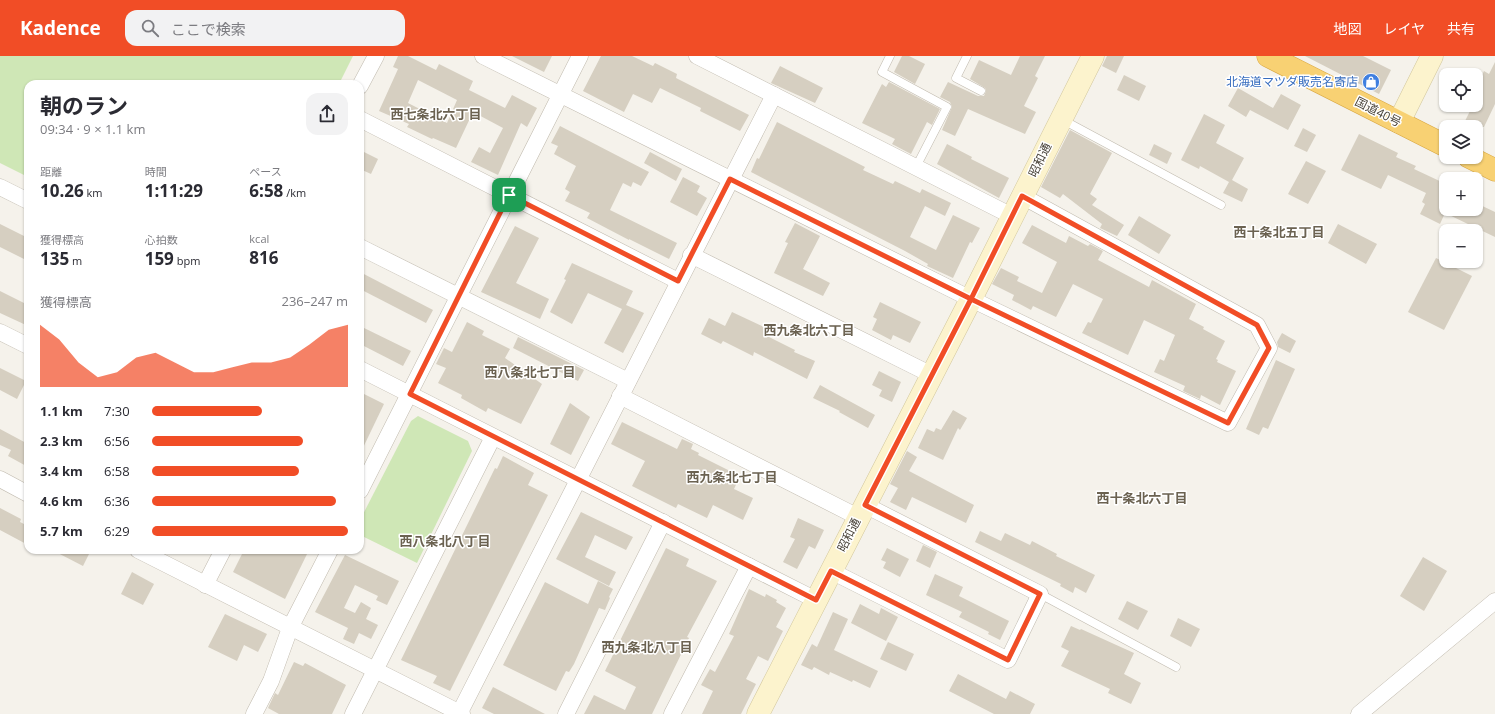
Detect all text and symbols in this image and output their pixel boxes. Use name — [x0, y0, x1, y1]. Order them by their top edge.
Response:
search box — [125, 10, 405, 46]
text: Kadence — [20, 15, 101, 41]
icon: search — [139, 17, 161, 39]
text: ここで検索 — [171, 19, 246, 39]
text: 地図 — [1333, 19, 1361, 38]
text: レイヤ — [1383, 19, 1425, 38]
text: 共有 — [1447, 19, 1475, 38]
map controls — [1439, 68, 1483, 268]
button: locate — [1439, 68, 1483, 112]
shop icon: 北海道マツダ販売名寄店 — [1361, 72, 1381, 92]
place label: 北海道マツダ販売名寄店 — [1226, 73, 1358, 90]
text: 朝のラン — [40, 90, 128, 120]
button: share — [306, 93, 348, 135]
street label: 国道40号 — [1352, 93, 1404, 130]
district label: 西七条北六丁目 — [390, 105, 482, 123]
text: 09:34 · 9 × 1.1 km — [40, 120, 145, 138]
button: layers — [1439, 120, 1483, 164]
street label: 昭和通 — [1024, 140, 1055, 180]
text: 距離 — [40, 164, 62, 179]
text: 時間 — [145, 164, 167, 179]
text: ペース — [249, 164, 282, 179]
button: + — [1439, 172, 1483, 216]
pin — [492, 178, 526, 212]
text: 10.26 — [40, 179, 84, 202]
text: 1:11:29 — [145, 179, 203, 202]
text: 6:58 — [249, 179, 283, 202]
icon: arrive — [498, 184, 520, 206]
text: km — [84, 185, 103, 200]
text: /km — [283, 185, 306, 200]
district label: 西十条北五丁目 — [1233, 223, 1325, 241]
button: − — [1439, 224, 1483, 268]
text: kcal — [249, 231, 269, 246]
text: 獲得標高 — [40, 232, 84, 247]
text: 心拍数 — [145, 232, 178, 247]
text: 816 — [249, 246, 279, 269]
text: 135 — [40, 247, 69, 270]
text: 159 — [145, 247, 174, 270]
text: m — [69, 253, 82, 268]
text: bpm — [174, 253, 200, 268]
text: 236–247 m — [281, 292, 348, 310]
text: 獲得標高 — [40, 293, 92, 311]
district label: 西九条北六丁目 — [763, 321, 855, 339]
district label: 西八条北七丁目 — [484, 363, 576, 381]
text: 1.1 km — [40, 402, 83, 420]
text: 7:30 — [104, 402, 130, 420]
text: 2.3 km — [40, 432, 83, 450]
text: 6:56 — [104, 432, 130, 450]
text: 3.4 km — [40, 462, 83, 480]
text: 6:58 — [104, 462, 130, 480]
district label: 西九条北七丁目 — [686, 468, 778, 486]
district label: 西十条北六丁目 — [1096, 489, 1188, 507]
text: 4.6 km — [40, 492, 83, 510]
text: 6:36 — [104, 492, 130, 510]
street label: 昭和通 — [833, 515, 864, 555]
text: 5.7 km — [40, 522, 83, 540]
text: 6:29 — [104, 522, 130, 540]
district label: 西八条北八丁目 — [399, 532, 491, 550]
district label: 西九条北八丁目 — [601, 638, 693, 656]

